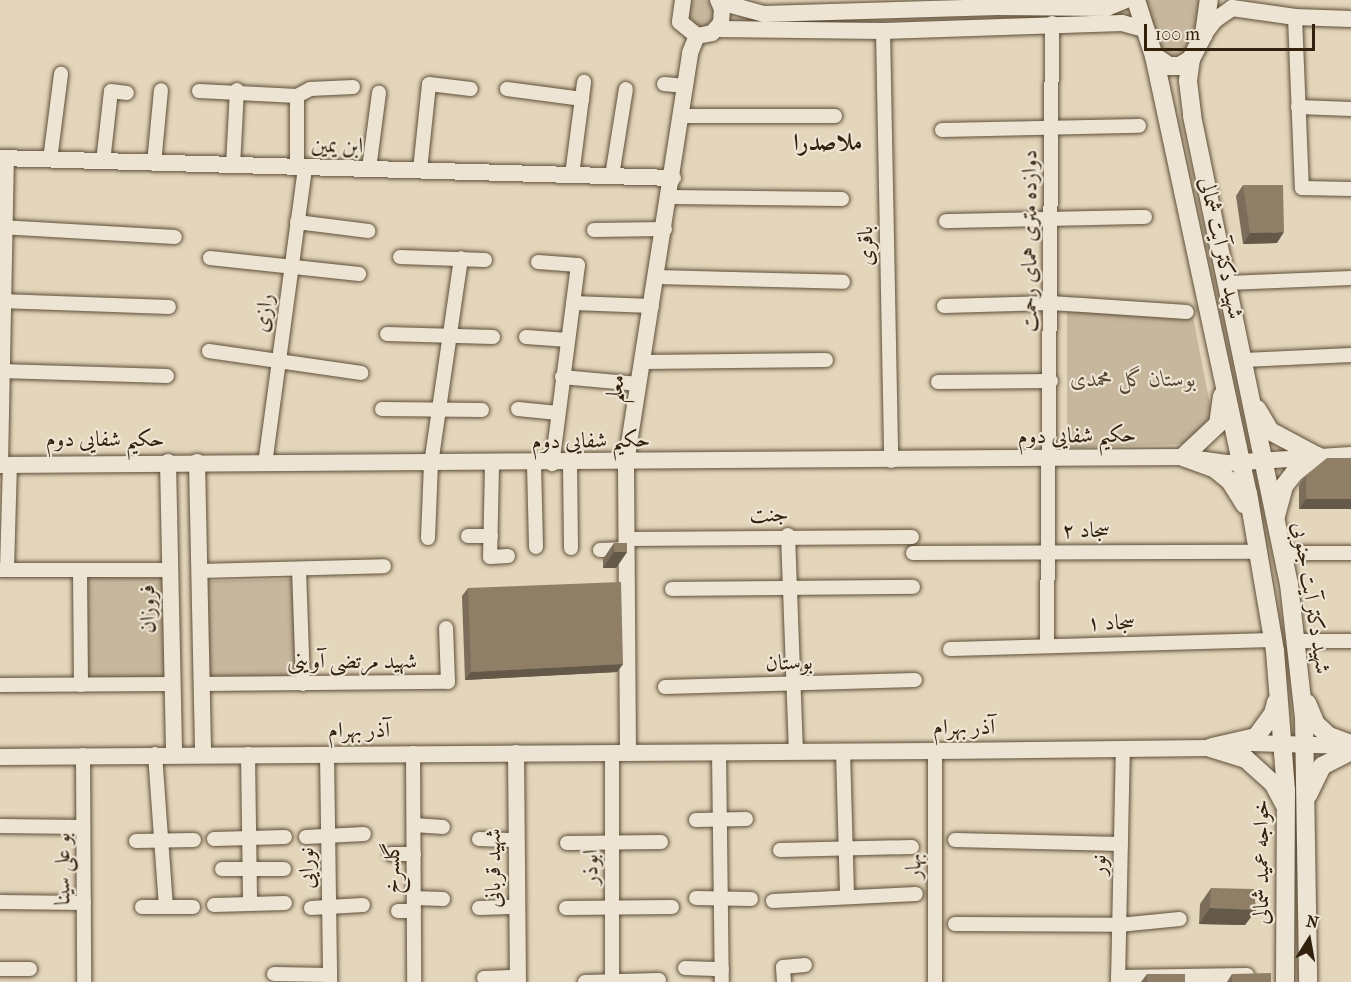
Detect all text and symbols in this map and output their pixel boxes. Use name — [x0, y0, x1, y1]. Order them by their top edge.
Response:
scale bar — [1147, 12, 1318, 50]
text: 100 m — [1155, 24, 1200, 45]
district label: ملاصدرا — [794, 129, 862, 157]
street label: ابن یمین — [311, 132, 363, 160]
street label: دوازده متری همای رحمت — [1017, 150, 1043, 332]
street label: شهید دکتر آیت شمالی — [1193, 175, 1249, 321]
street label: باقری — [852, 226, 880, 266]
street label: رازی — [248, 292, 280, 334]
park label: بوستان گل محمدی — [1070, 367, 1196, 393]
street label: معلم — [601, 372, 631, 404]
street label: حکیم شفایی دوم — [1017, 422, 1137, 450]
street label: حکیم شفایی دوم — [46, 427, 164, 453]
street label: حکیم شفایی دوم — [531, 427, 651, 455]
street label: جنت — [749, 501, 789, 529]
street label: سجاد ۲ — [1062, 518, 1110, 544]
street label: شهید دکتر آیت جنوبی — [1286, 520, 1336, 676]
street label: فروزان — [134, 584, 162, 634]
street label: سجاد ۱ — [1087, 609, 1135, 637]
street label: شهید مرتضی آوینی — [287, 649, 417, 675]
street label: بوستان — [765, 649, 813, 677]
street label: آذر بهرام — [933, 715, 995, 741]
street label: آذر بهرام — [328, 718, 390, 744]
street label: خواجه عمید شمالی — [1249, 799, 1275, 925]
street label: شهید قربانی — [481, 828, 507, 908]
street label: بو علی سینا — [50, 833, 76, 905]
street label: گلسرخ — [380, 842, 406, 894]
street label: نورایی — [293, 847, 321, 889]
street label: ابوذر — [578, 849, 604, 885]
street label: بهار — [901, 853, 927, 879]
street label: نور — [1086, 854, 1112, 876]
north arrow — [1279, 910, 1339, 970]
text: N — [1305, 911, 1320, 932]

